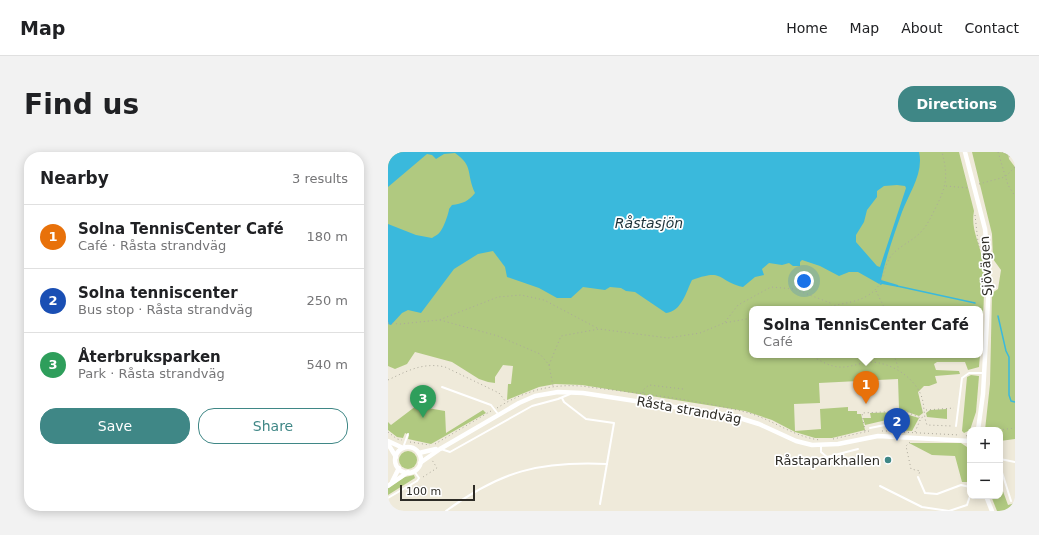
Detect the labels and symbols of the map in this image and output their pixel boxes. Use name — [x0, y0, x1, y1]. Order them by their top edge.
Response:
water label: Råstasjön — [615, 215, 683, 231]
street label: Sjövägen — [977, 236, 995, 296]
your location — [794, 271, 814, 291]
pin: 1 — [853, 371, 879, 404]
pin: 3 — [410, 385, 436, 418]
street label: Råsta strandväg — [635, 393, 743, 427]
pin: 2 — [884, 408, 910, 441]
place label: Råstaparkhallen — [775, 453, 880, 468]
marker: Råstaparkhallen — [883, 455, 893, 465]
scale bar — [400, 483, 475, 502]

